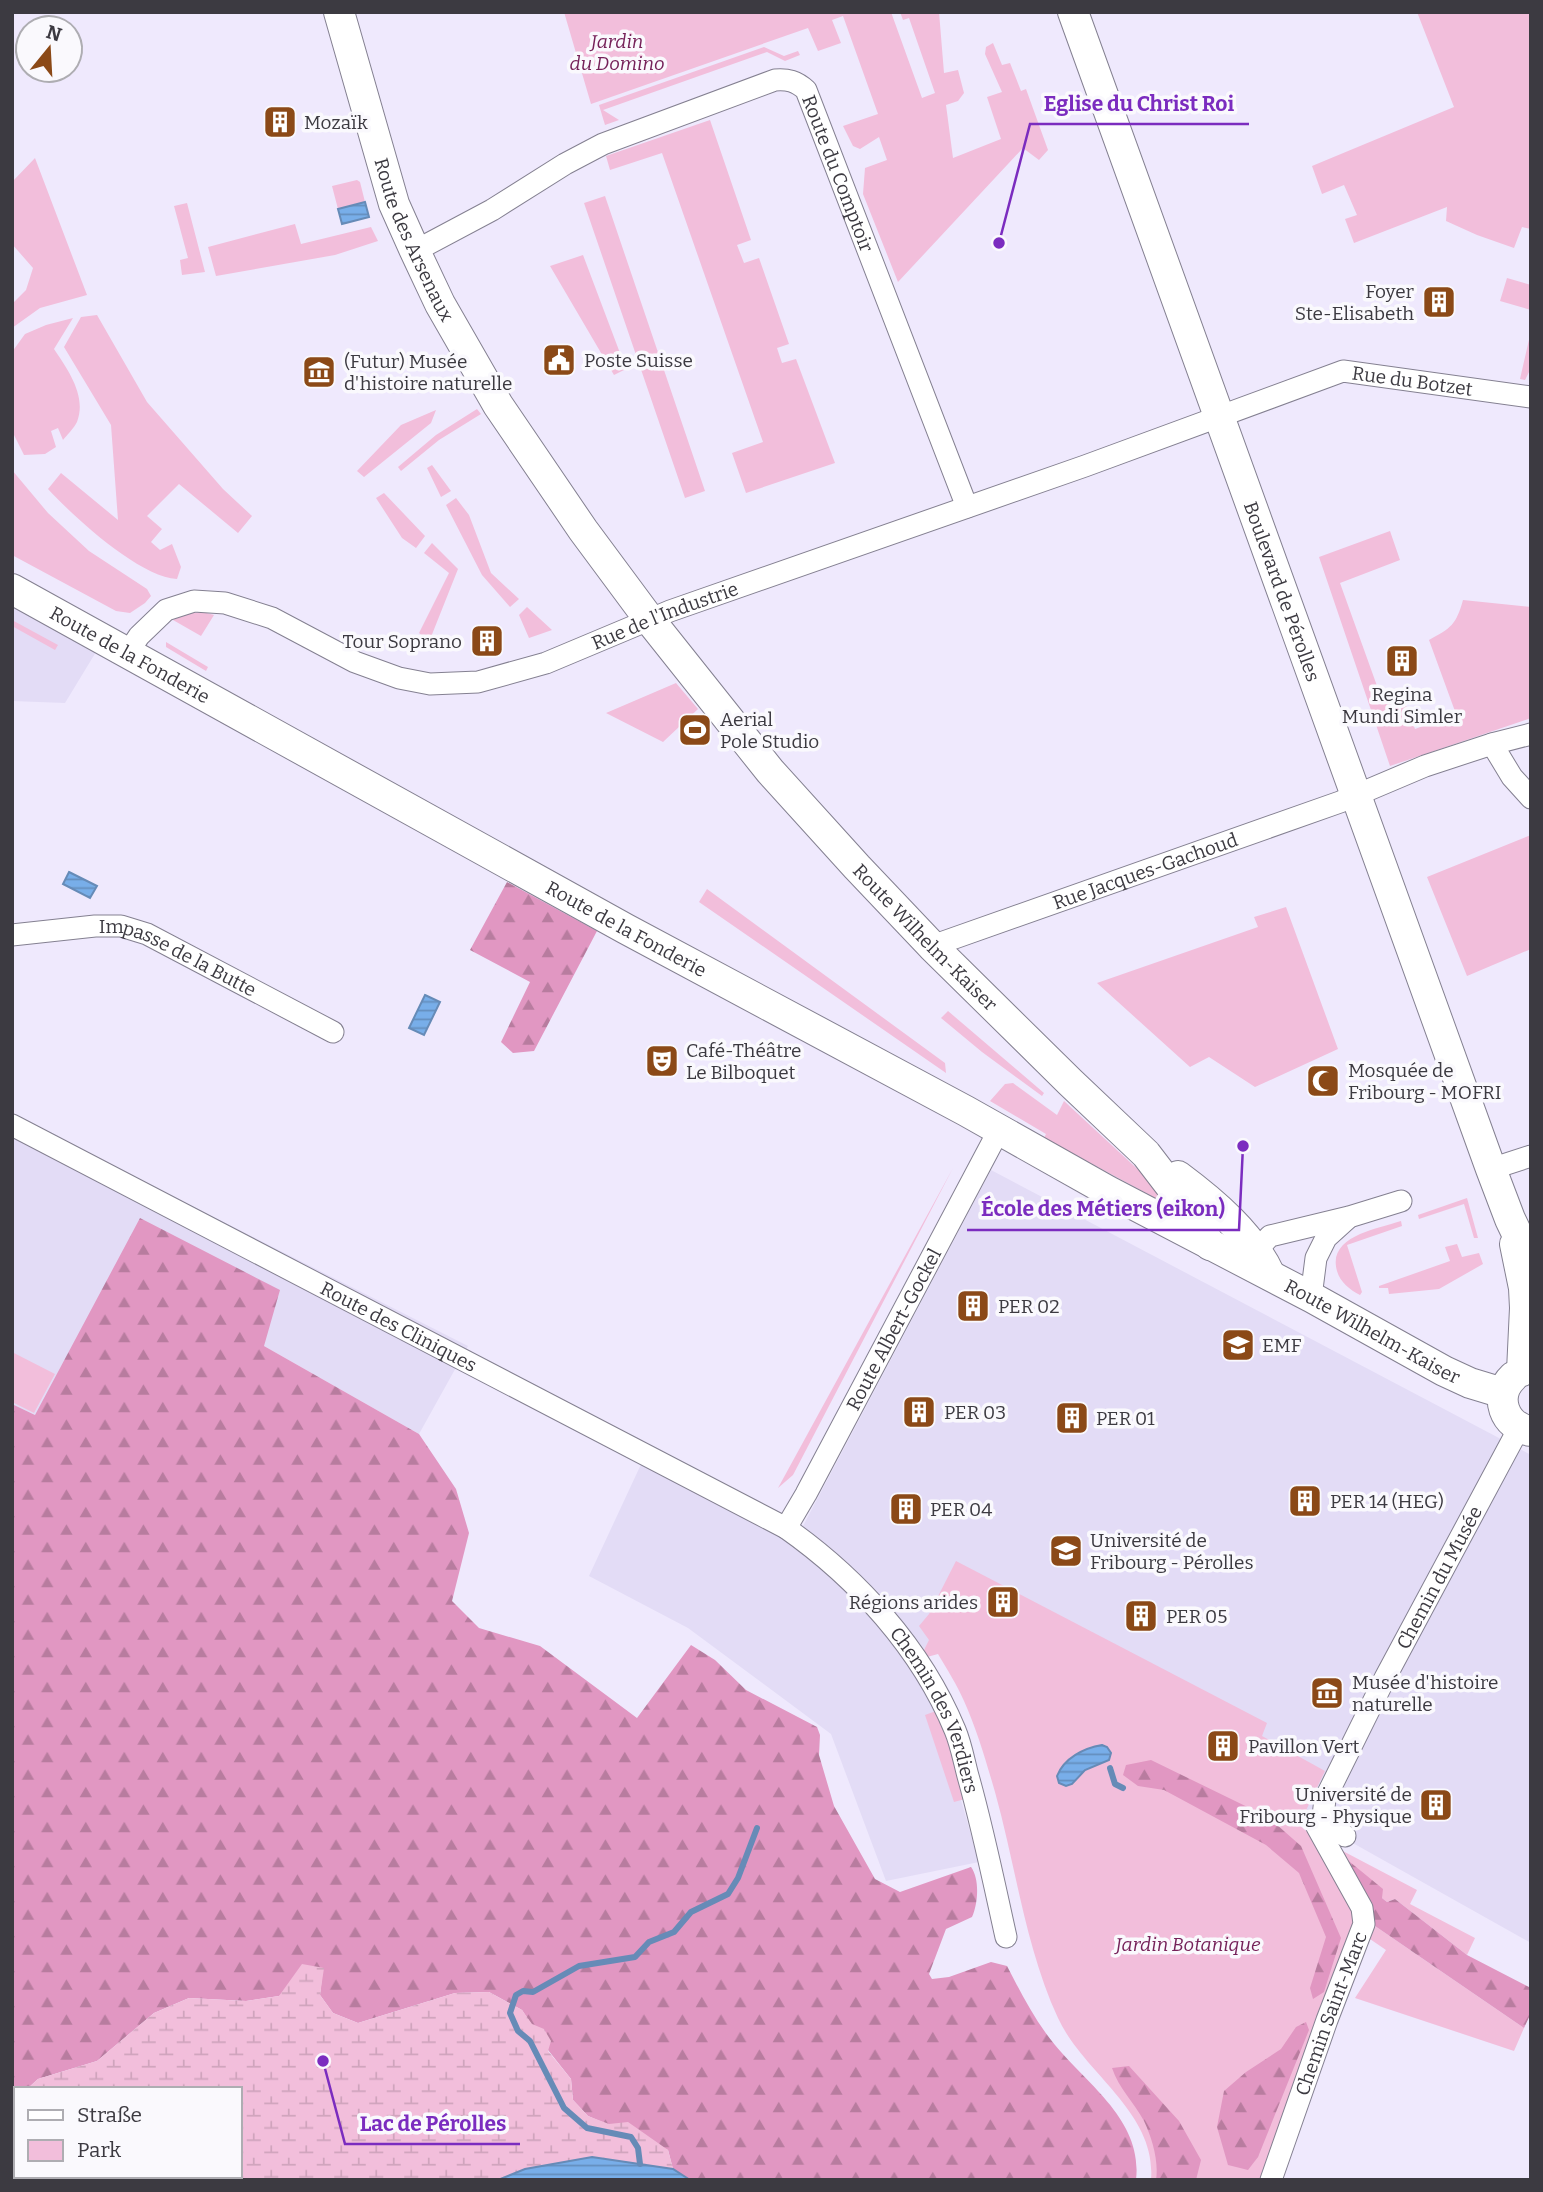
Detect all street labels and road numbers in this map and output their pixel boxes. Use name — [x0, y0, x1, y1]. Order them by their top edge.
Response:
street label: Route du Comptoir — [797, 92, 879, 256]
street label: Route des Arsenaux — [369, 155, 459, 326]
street label: Rue du Botzet — [1351, 361, 1474, 401]
street label: Boulevard de Pérolles — [1239, 498, 1325, 685]
street label: Rue de l'Industrie — [588, 577, 741, 655]
street label: Route de la Fonderie — [46, 601, 214, 708]
street label: Rue Jacques-Gachoud — [1050, 828, 1241, 914]
street label: Route Wilhelm-Kaiser — [848, 859, 1002, 1016]
street label: Route de la Fonderie — [542, 876, 710, 982]
street label: Impasse de la Butte — [99, 915, 260, 1002]
street label: Route Albert-Gockel — [841, 1244, 946, 1414]
street label: Route Wilhelm-Kaiser — [1281, 1274, 1464, 1389]
street label: Route des Cliniques — [316, 1277, 481, 1377]
street label: Chemin du Musée — [1392, 1502, 1487, 1653]
street label: Chemin des Verdiers — [885, 1622, 983, 1796]
street label: Chemin Saint-Marc — [1291, 1928, 1372, 2099]

